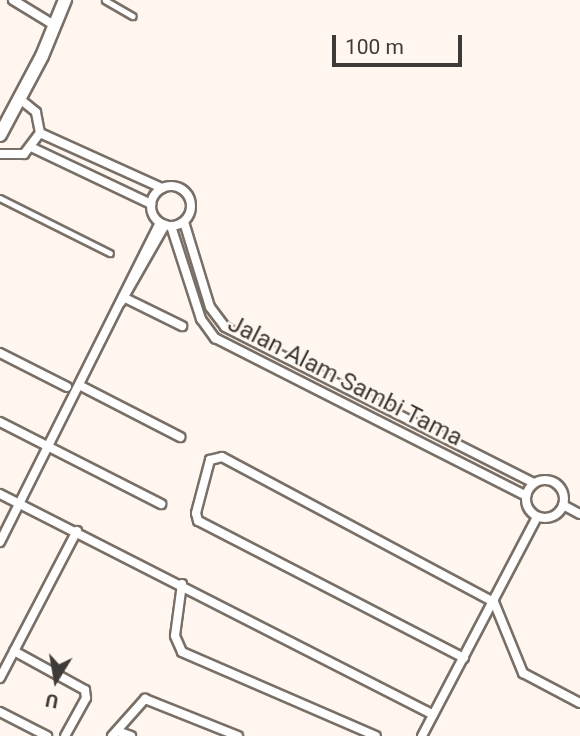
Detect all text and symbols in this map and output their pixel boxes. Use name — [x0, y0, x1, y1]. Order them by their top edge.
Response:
scale bar — [335, 21, 464, 65]
text: 100 m — [345, 35, 404, 59]
street label: Jalan Alam Sambi Tama — [223, 309, 467, 453]
north arrow — [21, 645, 91, 715]
text: U — [44, 689, 60, 714]

